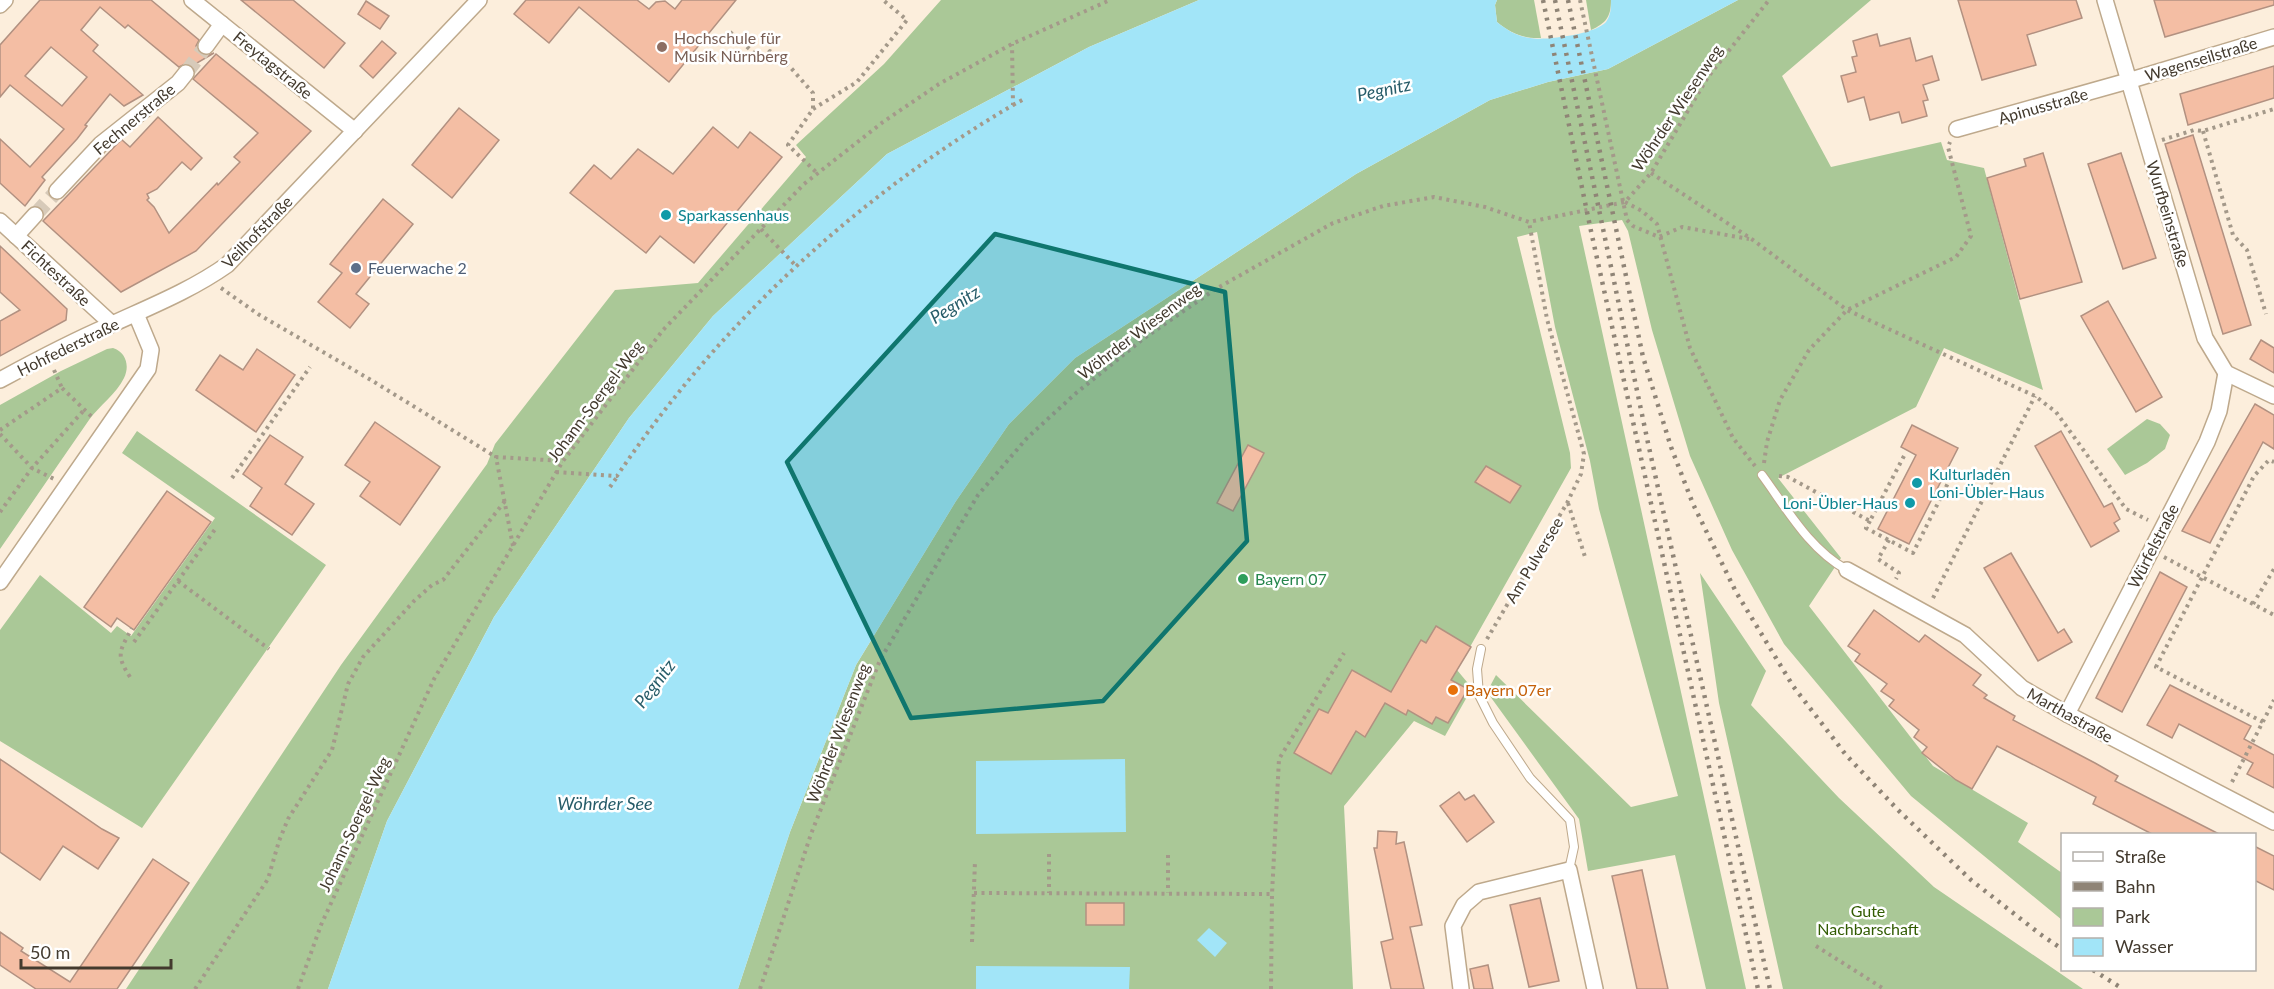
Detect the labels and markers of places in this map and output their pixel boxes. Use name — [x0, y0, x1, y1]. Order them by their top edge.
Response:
place label: Hochschule für Musik Nürnberg — [674, 28, 788, 65]
marker: Hochschule für Musik Nürnberg — [655, 40, 669, 54]
place label: Sparkassenhaus — [678, 205, 789, 224]
marker: Sparkassenhaus — [659, 208, 673, 222]
place label: Feuerwache 2 — [368, 258, 467, 277]
marker: Feuerwache 2 — [349, 261, 363, 275]
place label: Kulturladen Loni-Übler-Haus — [1929, 464, 2044, 501]
marker: Kulturladen Loni-Übler-Haus — [1910, 476, 1924, 490]
place label: Loni-Übler-Haus — [1783, 493, 1898, 512]
marker: Loni-Übler-Haus — [1903, 496, 1917, 510]
place label: Bayern 07 — [1255, 569, 1327, 588]
marker: Bayern 07 — [1236, 572, 1250, 586]
place label: Bayern 07er — [1465, 680, 1551, 699]
marker: Bayern 07er — [1446, 683, 1460, 697]

